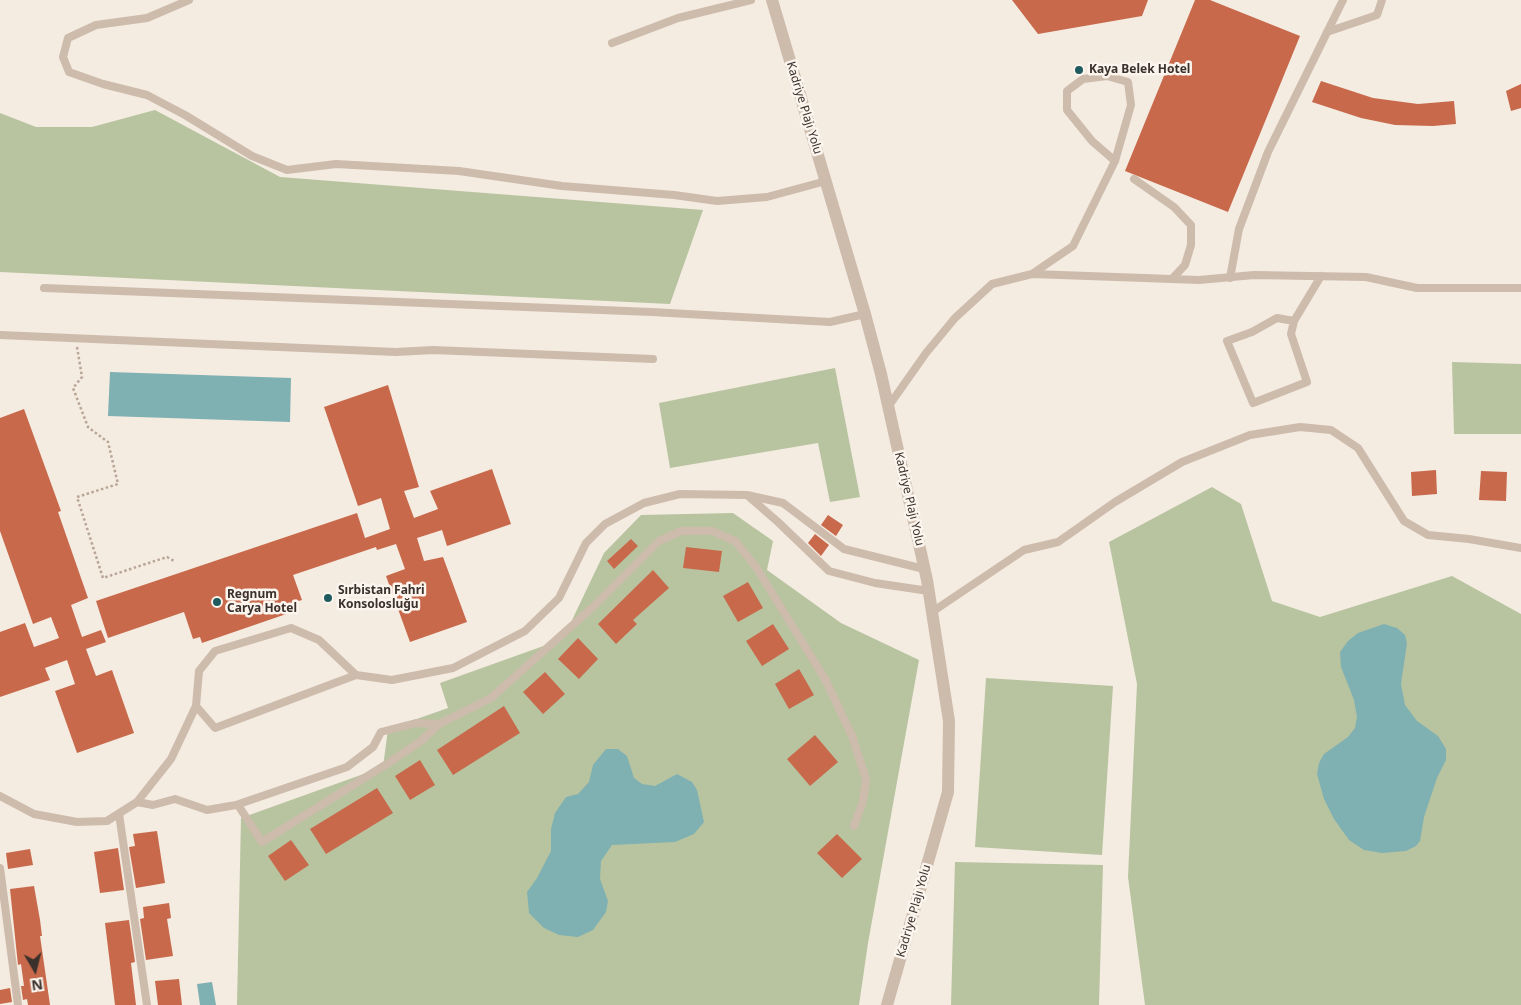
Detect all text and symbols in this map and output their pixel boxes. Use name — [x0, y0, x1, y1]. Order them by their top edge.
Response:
street label: Kadriye Plajı Yolu — [783, 60, 825, 156]
place label: Kaya Belek Hotel — [1089, 63, 1190, 77]
marker: Kaya Belek Hotel — [1073, 64, 1085, 76]
street label: Kadriye Plajı Yolu — [891, 451, 927, 547]
place label: Sırbistan Fahri Konsolosluğu — [338, 584, 425, 612]
place label: Regnum Carya Hotel — [227, 588, 297, 616]
marker: Sırbistan Fahri Konsolosluğu — [322, 592, 334, 604]
marker: Regnum Carya Hotel — [211, 596, 223, 608]
street label: Kadriye Plajı Yolu — [894, 863, 934, 959]
north arrow — [10, 945, 60, 995]
text: N — [30, 975, 44, 996]

